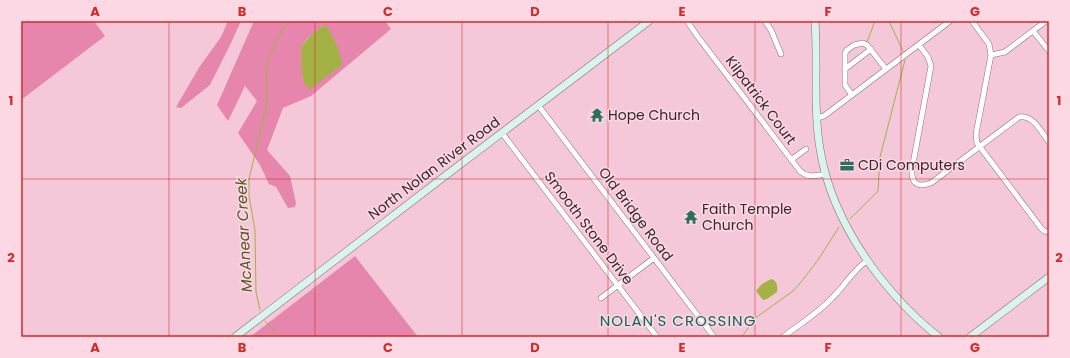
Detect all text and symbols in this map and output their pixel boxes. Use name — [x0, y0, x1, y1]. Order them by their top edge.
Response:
text: A — [90, 2, 100, 21]
text: B — [238, 2, 247, 21]
text: C — [383, 2, 393, 21]
text: D — [530, 2, 540, 21]
text: E — [678, 2, 686, 21]
text: F — [824, 2, 832, 21]
text: G — [970, 2, 980, 21]
street label: Kilpatrick Court — [721, 51, 801, 149]
text: 1 — [9, 91, 13, 110]
text: 1 — [1057, 91, 1061, 110]
place label: Hope Church — [608, 105, 700, 125]
temple icon: Hope Church — [589, 107, 605, 123]
street label: North Nolan River Road — [364, 112, 504, 224]
place label: CDi Computers — [858, 155, 965, 175]
office icon: CDi Computers — [839, 157, 855, 173]
street label: Old Bridge Road — [594, 163, 678, 265]
street label: Smooth Stone Drive — [540, 167, 638, 289]
water label: McAnear Creek — [230, 176, 257, 293]
place label: Faith Temple Church — [702, 199, 792, 235]
temple icon: Faith Temple Church — [683, 209, 699, 225]
text: 2 — [7, 248, 15, 267]
text: 2 — [1055, 248, 1063, 267]
district label: NOLAN'S CROSSING — [600, 310, 756, 331]
text: A — [90, 338, 100, 357]
text: B — [238, 338, 247, 357]
text: C — [383, 338, 393, 357]
text: D — [530, 338, 540, 357]
text: E — [678, 338, 686, 357]
text: F — [824, 338, 832, 357]
text: G — [970, 338, 980, 357]

